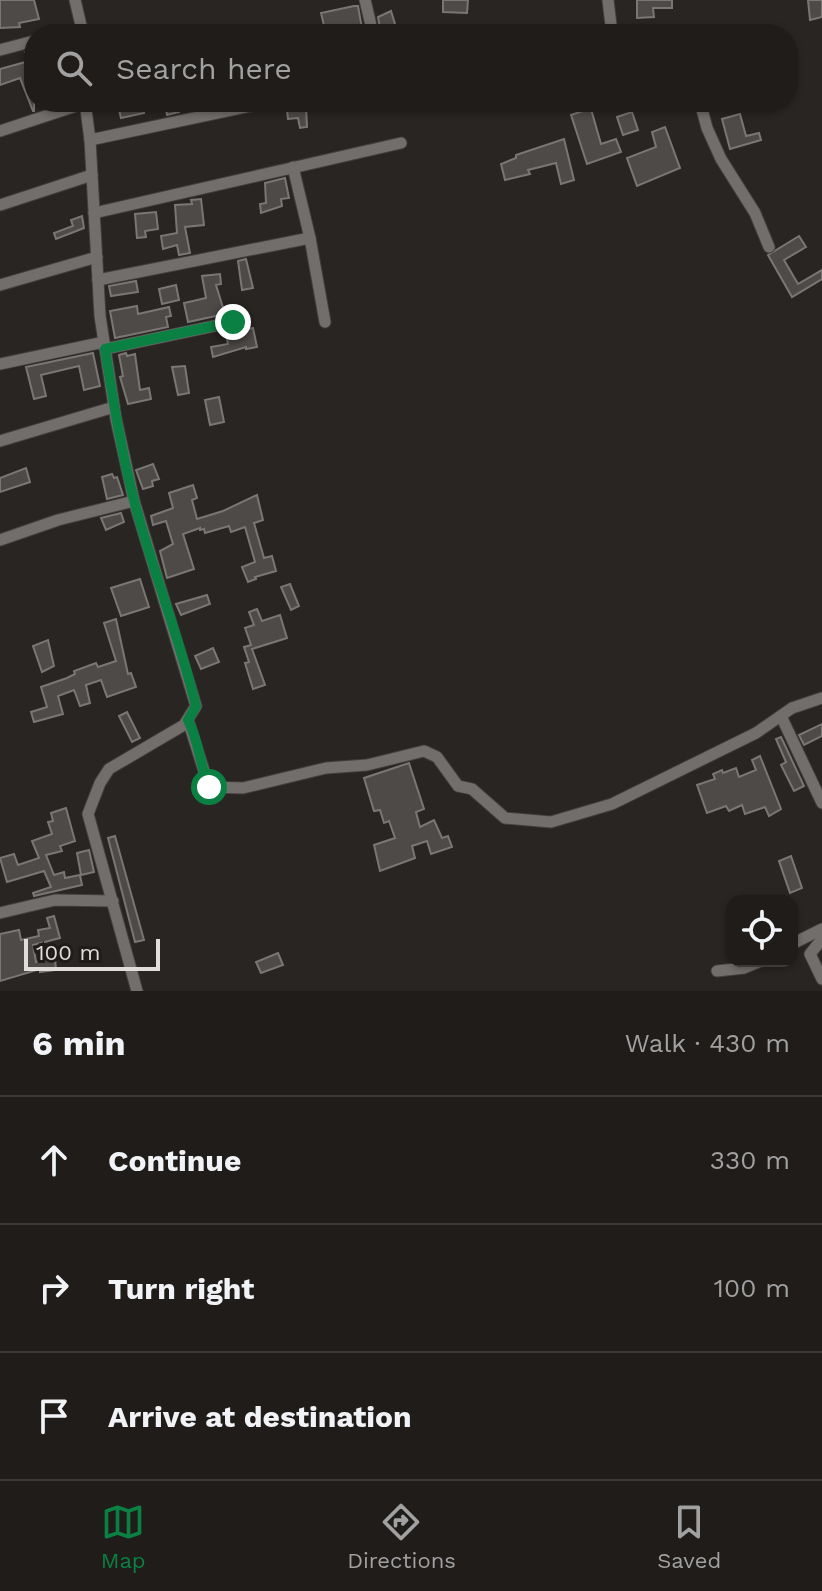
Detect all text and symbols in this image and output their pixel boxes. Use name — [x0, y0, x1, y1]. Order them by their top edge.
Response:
search box — [24, 24, 798, 112]
icon: search — [52, 46, 96, 90]
text: Search here — [116, 51, 292, 86]
route end — [215, 304, 251, 340]
route start — [191, 769, 227, 805]
map controls — [726, 895, 798, 967]
button: locate — [726, 895, 798, 967]
scale bar — [24, 935, 160, 971]
text: 100 m — [36, 940, 100, 965]
text: 6 min — [32, 1023, 126, 1063]
text: Walk · 430 m — [625, 1028, 790, 1058]
icon: ahead — [32, 1138, 76, 1182]
text: Continue — [108, 1143, 241, 1178]
text: 330 m — [710, 1145, 790, 1175]
icon: right — [32, 1266, 76, 1310]
text: Turn right — [108, 1271, 254, 1306]
text: 100 m — [714, 1273, 790, 1303]
icon: arrive — [32, 1394, 76, 1438]
text: Arrive at destination — [108, 1399, 412, 1434]
tab: Map — [101, 1500, 146, 1573]
tab: Directions — [347, 1500, 456, 1573]
tab: Saved — [657, 1500, 721, 1573]

